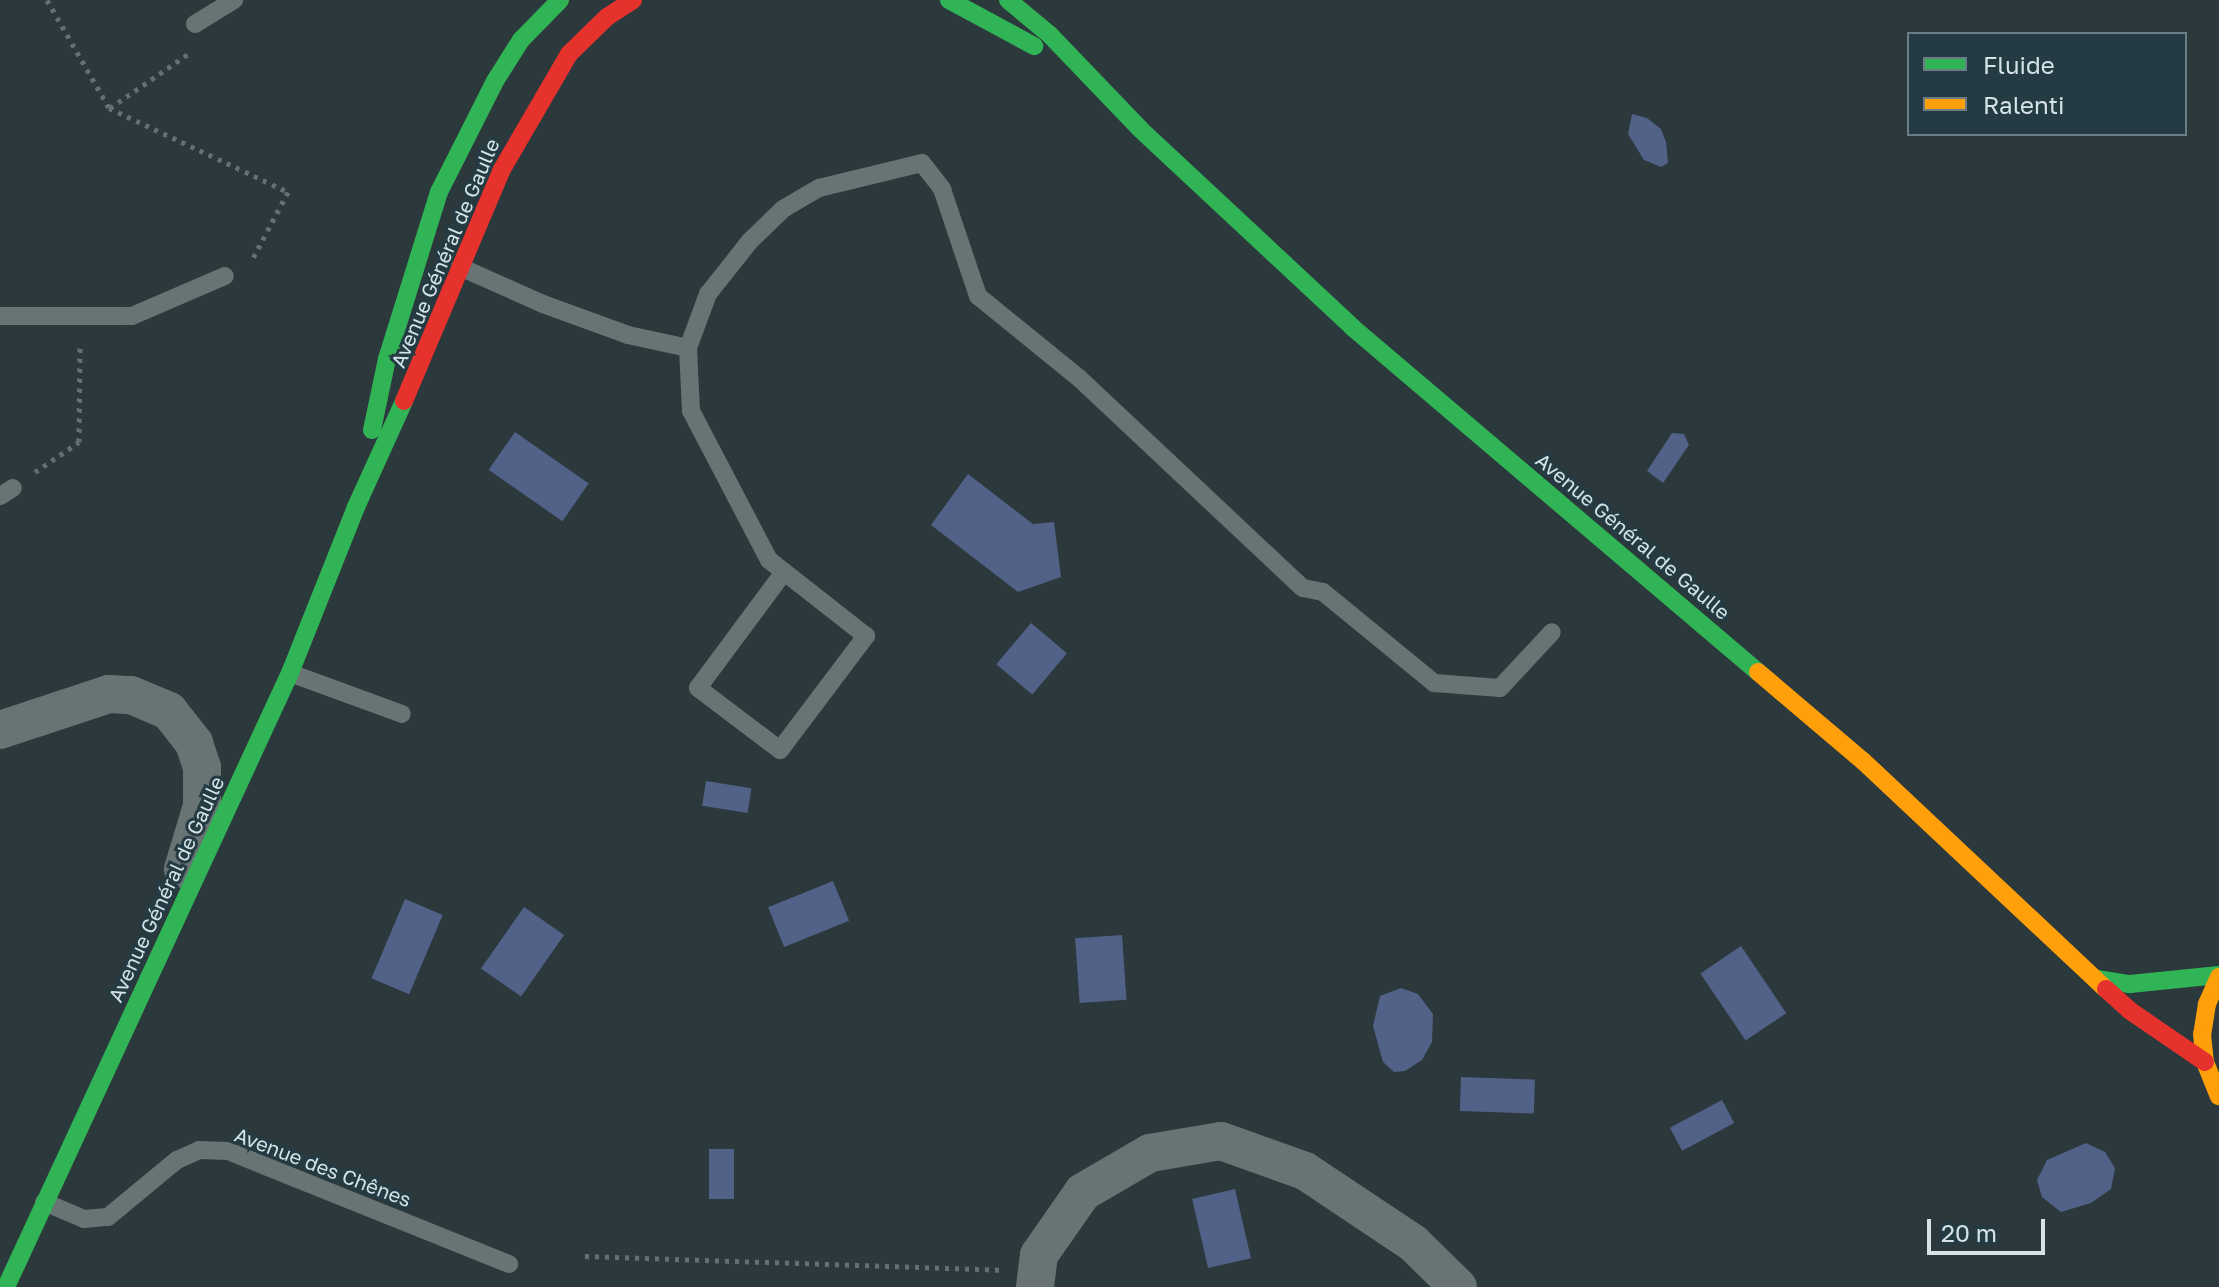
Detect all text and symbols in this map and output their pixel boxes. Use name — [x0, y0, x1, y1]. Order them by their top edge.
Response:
legend — [1907, 32, 2187, 136]
text: Fluide — [1983, 50, 2055, 79]
text: Ralenti — [1983, 90, 2065, 119]
street label: Avenue Général de Gaulle — [386, 135, 504, 371]
street label: Avenue Général de Gaulle — [1531, 448, 1735, 624]
street label: Avenue Général de Gaulle — [103, 772, 229, 1006]
street label: Avenue des Chênes — [231, 1122, 415, 1212]
scale bar — [1931, 1203, 2049, 1253]
text: 20 m — [1941, 1218, 1997, 1247]

